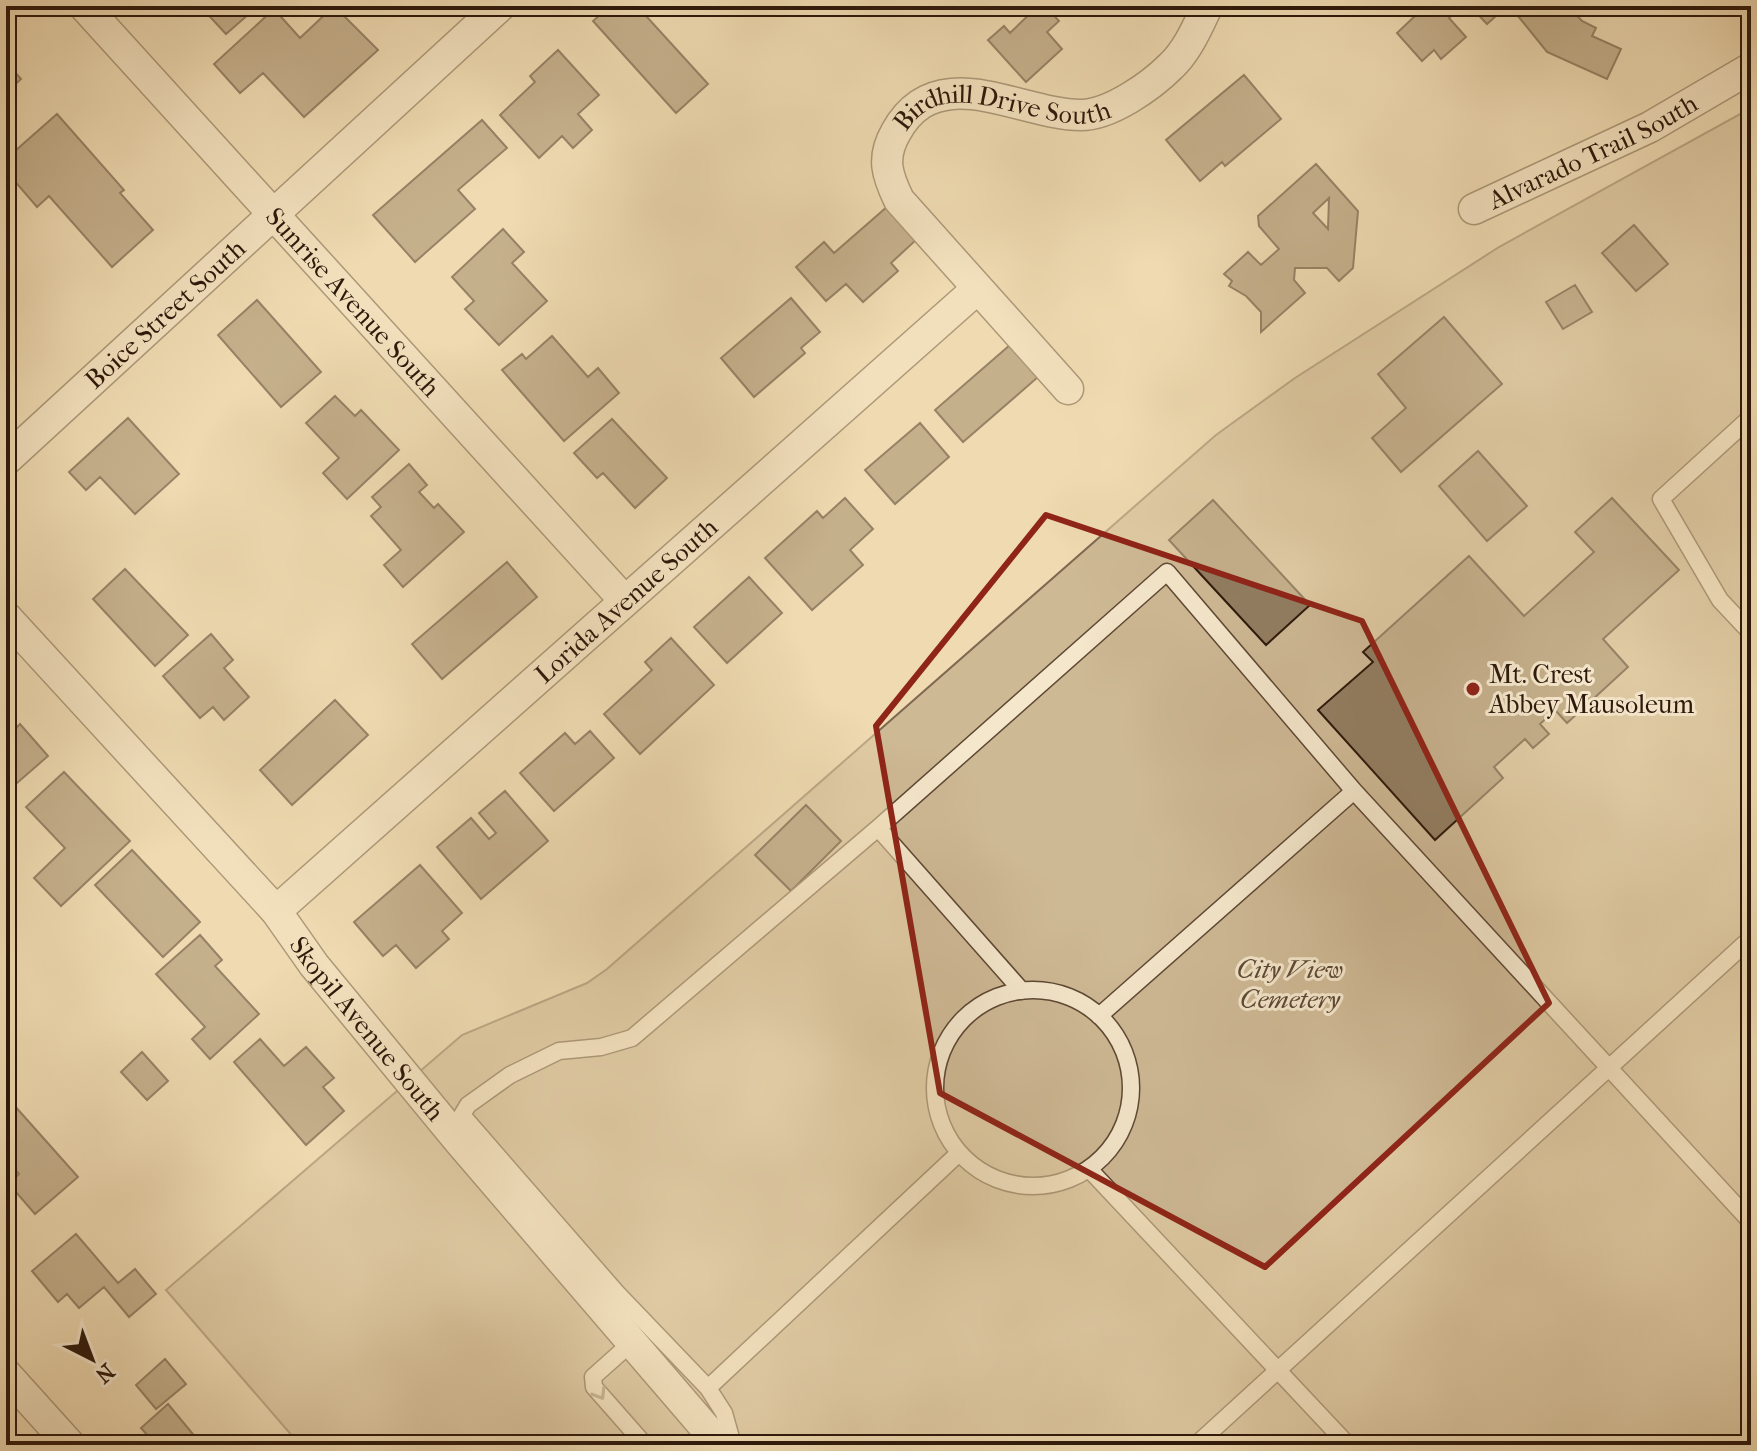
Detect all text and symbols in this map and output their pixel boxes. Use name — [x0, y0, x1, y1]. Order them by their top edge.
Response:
street label: Birdhill Drive South — [886, 78, 1115, 136]
street label: Alvarado Trail South — [1482, 87, 1703, 216]
street label: Sunrise Avenue South — [259, 201, 447, 403]
street label: Boice Street South — [79, 232, 252, 395]
street label: Lorida Avenue South — [528, 511, 724, 690]
place label: Mt. Crest Abbey Mausoleum — [1488, 659, 1694, 720]
marker: Mt. Crest Abbey Mausoleum — [1464, 680, 1482, 698]
street label: Skopil Avenue South — [283, 930, 452, 1127]
park label: City View Cemetery — [1237, 954, 1343, 1015]
north arrow — [52, 1319, 132, 1399]
text: N — [90, 1358, 120, 1389]
one-way arrow — [590, 1385, 605, 1399]

